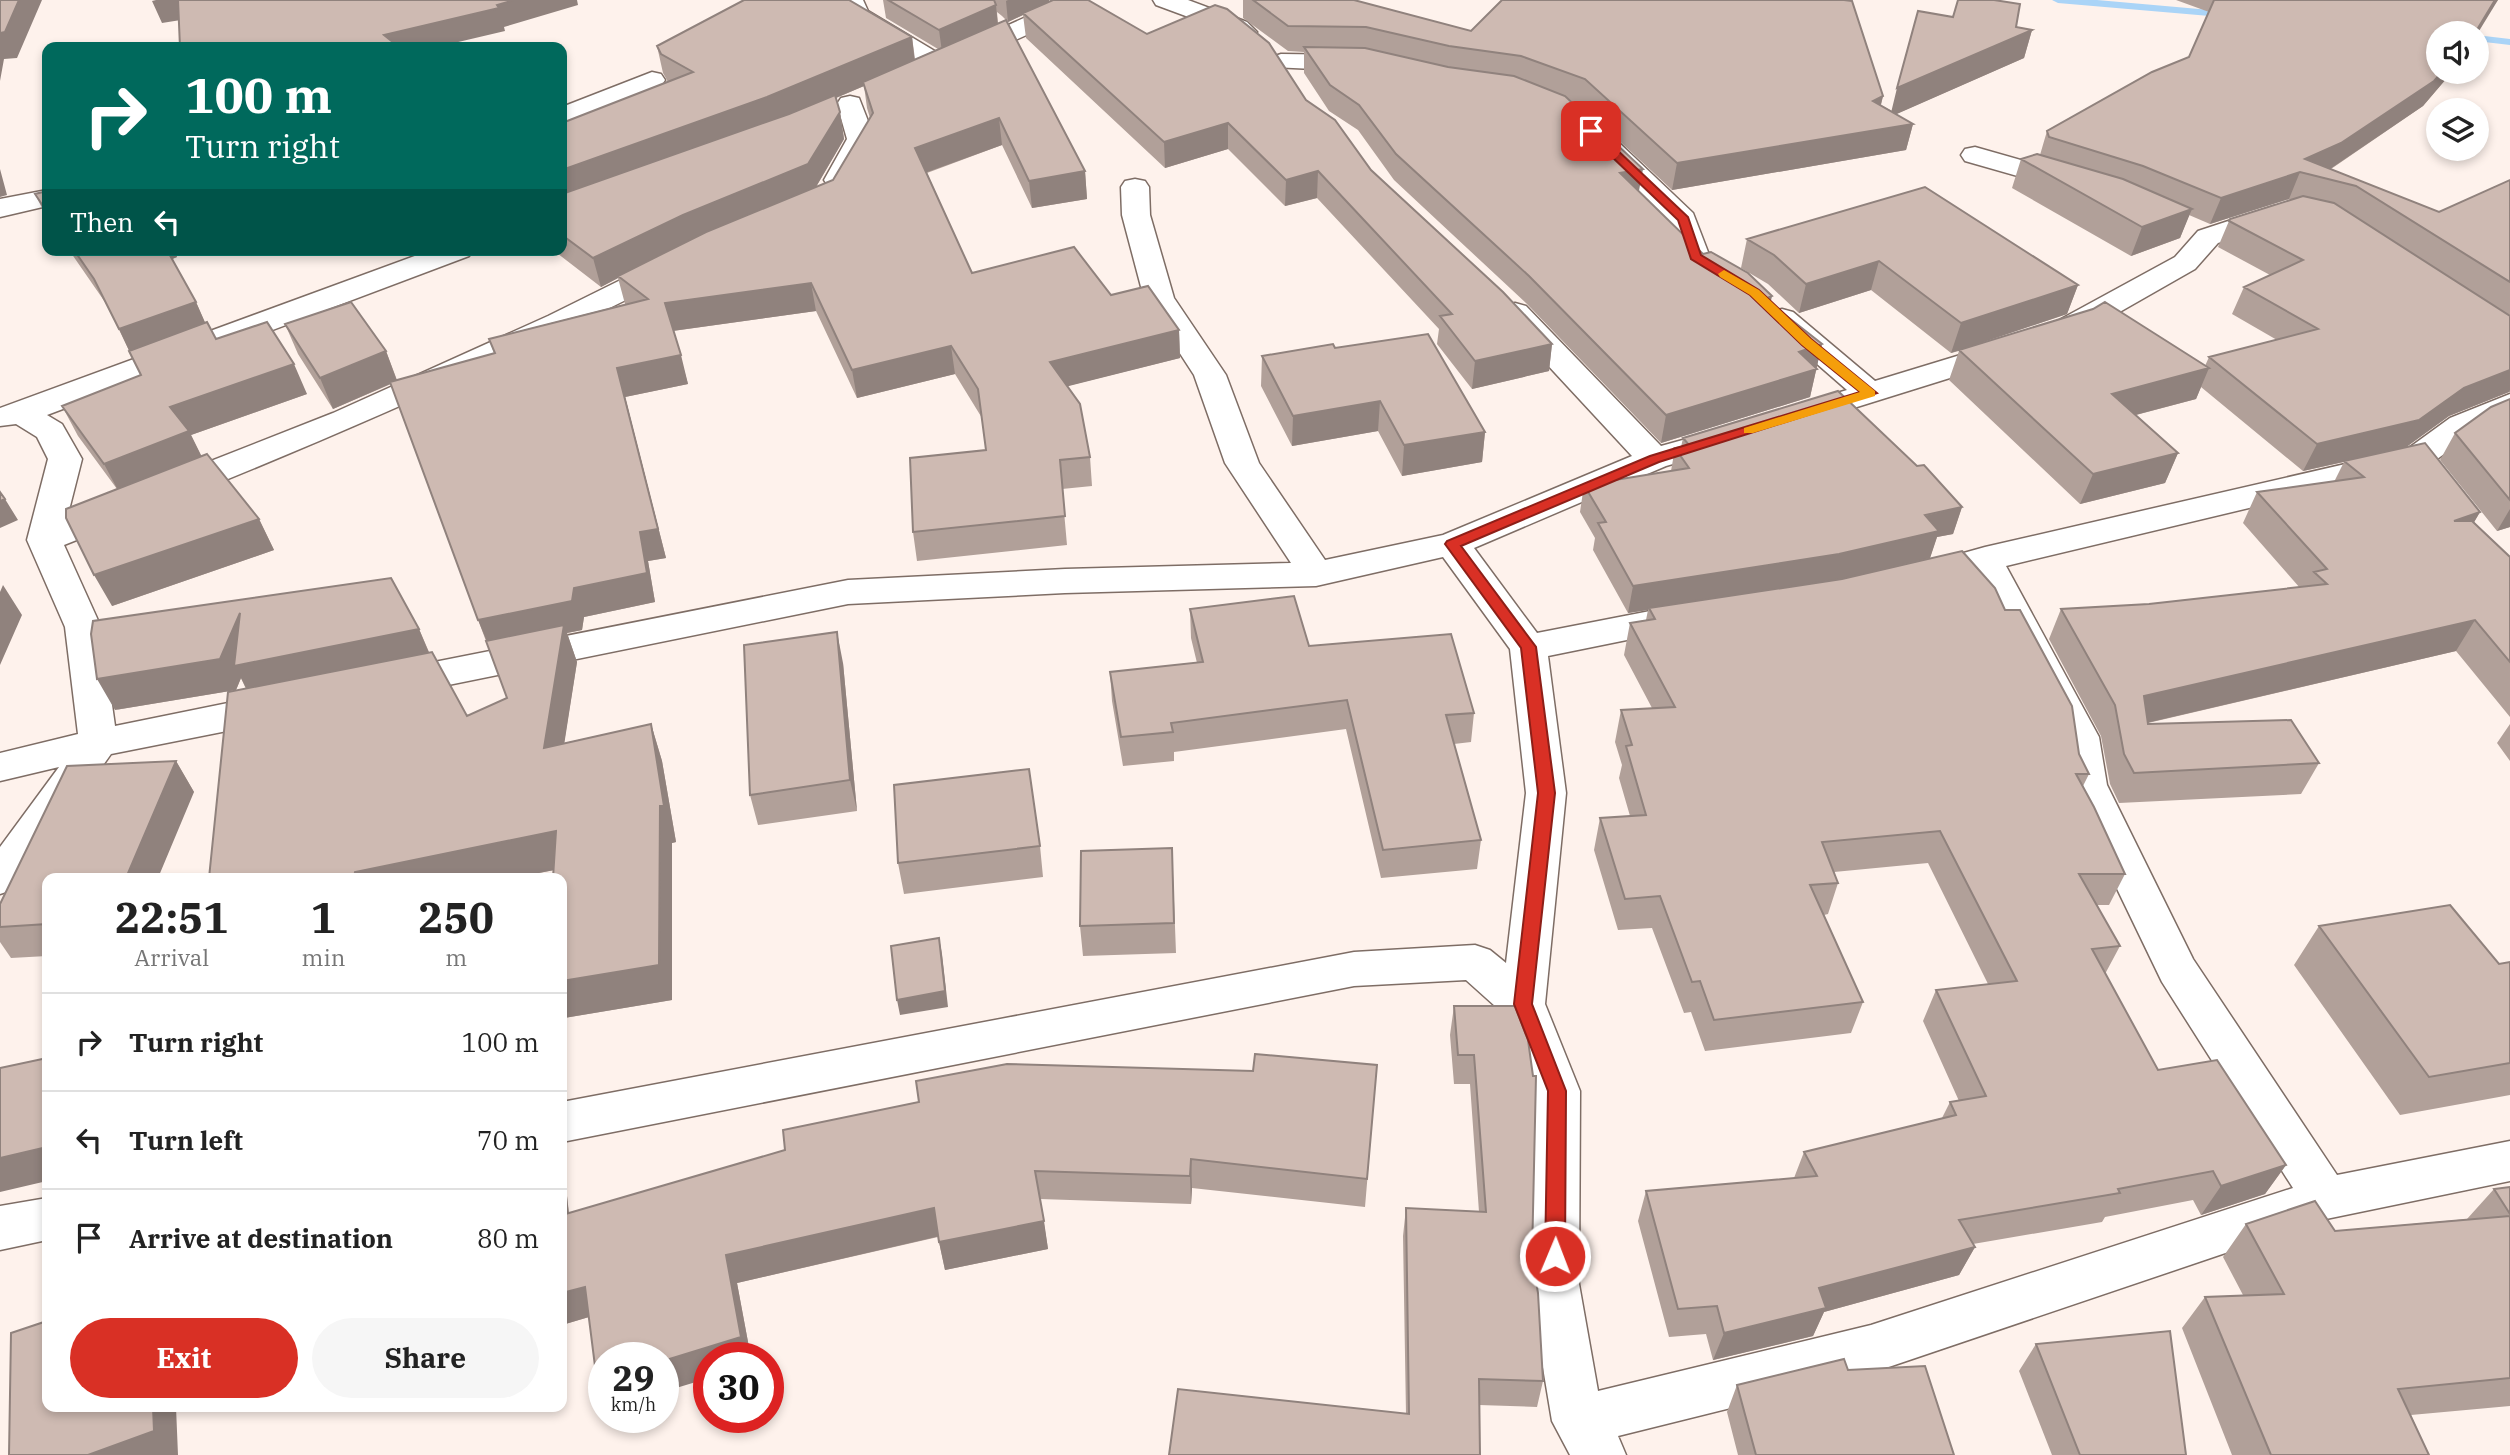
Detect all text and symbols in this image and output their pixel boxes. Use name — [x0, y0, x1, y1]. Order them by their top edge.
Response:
map controls — [2426, 21, 2489, 161]
button: sound — [2426, 21, 2489, 84]
text: 100 m — [185, 63, 332, 126]
icon: right — [70, 70, 161, 161]
button: layers — [2426, 98, 2489, 161]
pin — [1561, 101, 1621, 161]
icon: arrive — [1572, 112, 1610, 150]
text: Turn right — [185, 125, 340, 167]
icon: left — [148, 203, 186, 241]
text: Then — [70, 205, 134, 239]
text: 22:51 — [115, 890, 229, 945]
text: 1 — [311, 890, 336, 945]
text: 250 — [418, 890, 494, 945]
text: Arrival — [134, 942, 209, 972]
text: min — [302, 942, 345, 972]
text: m — [445, 942, 467, 972]
icon: right — [70, 1023, 108, 1061]
text: Turn right — [129, 1025, 263, 1059]
text: 100 m — [461, 1025, 539, 1059]
icon: left — [70, 1121, 108, 1159]
text: Turn left — [129, 1123, 243, 1157]
text: 70 m — [477, 1123, 539, 1157]
icon: arrive — [70, 1219, 108, 1257]
position arrow — [1518, 1219, 1592, 1293]
text: Arrive at destination — [129, 1221, 393, 1255]
text: 80 m — [477, 1221, 539, 1255]
button: Exit — [70, 1318, 298, 1398]
button: Share — [312, 1318, 539, 1398]
speed limit sign: 30 — [693, 1342, 784, 1433]
text: 29 — [612, 1355, 655, 1401]
text: km/h — [611, 1393, 656, 1416]

